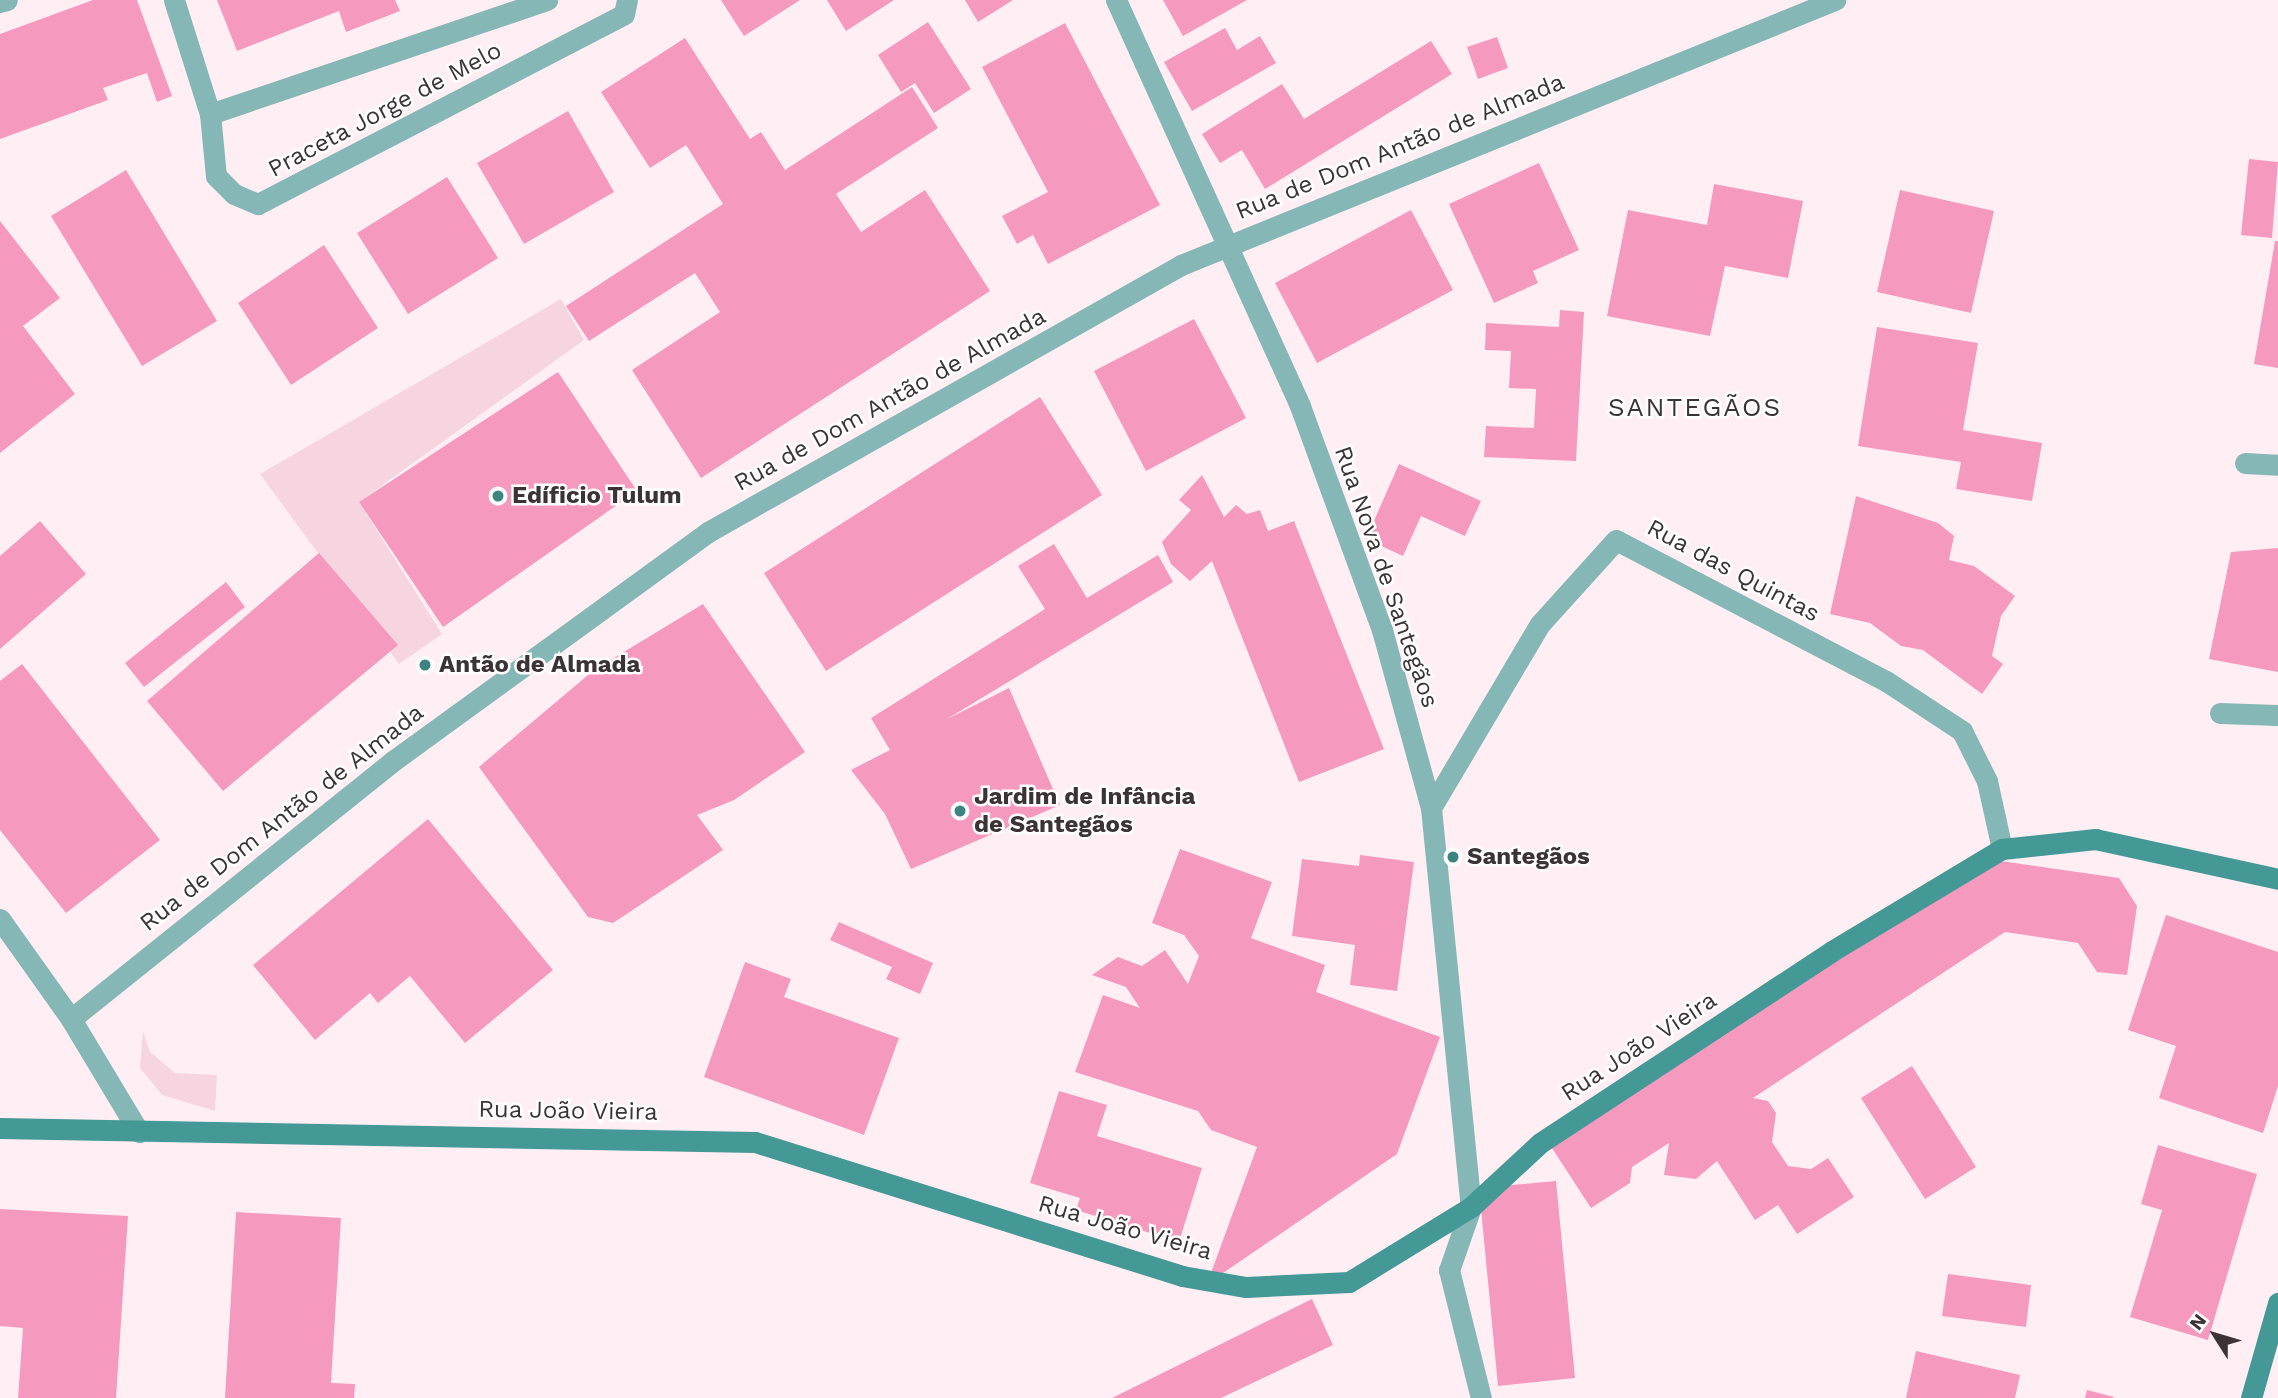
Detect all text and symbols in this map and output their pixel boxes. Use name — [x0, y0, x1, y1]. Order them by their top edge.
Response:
street label: Praceta Jorge de Melo — [263, 36, 507, 184]
street label: Rua de Dom Antão de Almada — [1230, 67, 1570, 227]
street label: Rua de Dom Antão de Almada — [728, 302, 1052, 498]
district label: SANTEGÃOS — [1609, 392, 1781, 424]
street label: Rua Nova de Santegãos — [1327, 442, 1445, 712]
place label: Edíficio Tulum — [512, 482, 682, 510]
marker: Edíficio Tulum — [490, 488, 506, 504]
street label: Rua das Quintas — [1642, 513, 1824, 629]
place label: Antão de Almada — [439, 651, 641, 679]
marker: Antão de Almada — [417, 657, 433, 673]
street label: Rua de Dom Antão de Almada — [134, 698, 430, 938]
place label: Jardim de Infância de Santegãos — [974, 783, 1195, 839]
marker: Jardim de Infância de Santegãos — [952, 803, 968, 819]
place label: Santegãos — [1467, 843, 1590, 871]
marker: Santegãos — [1445, 849, 1461, 865]
street label: Rua João Vieira — [1555, 986, 1723, 1108]
street label: Rua João Vieira — [477, 1095, 659, 1127]
street label: Rua João Vieira — [1034, 1189, 1216, 1267]
north arrow — [2180, 1300, 2250, 1370]
text: N — [2184, 1310, 2211, 1335]

